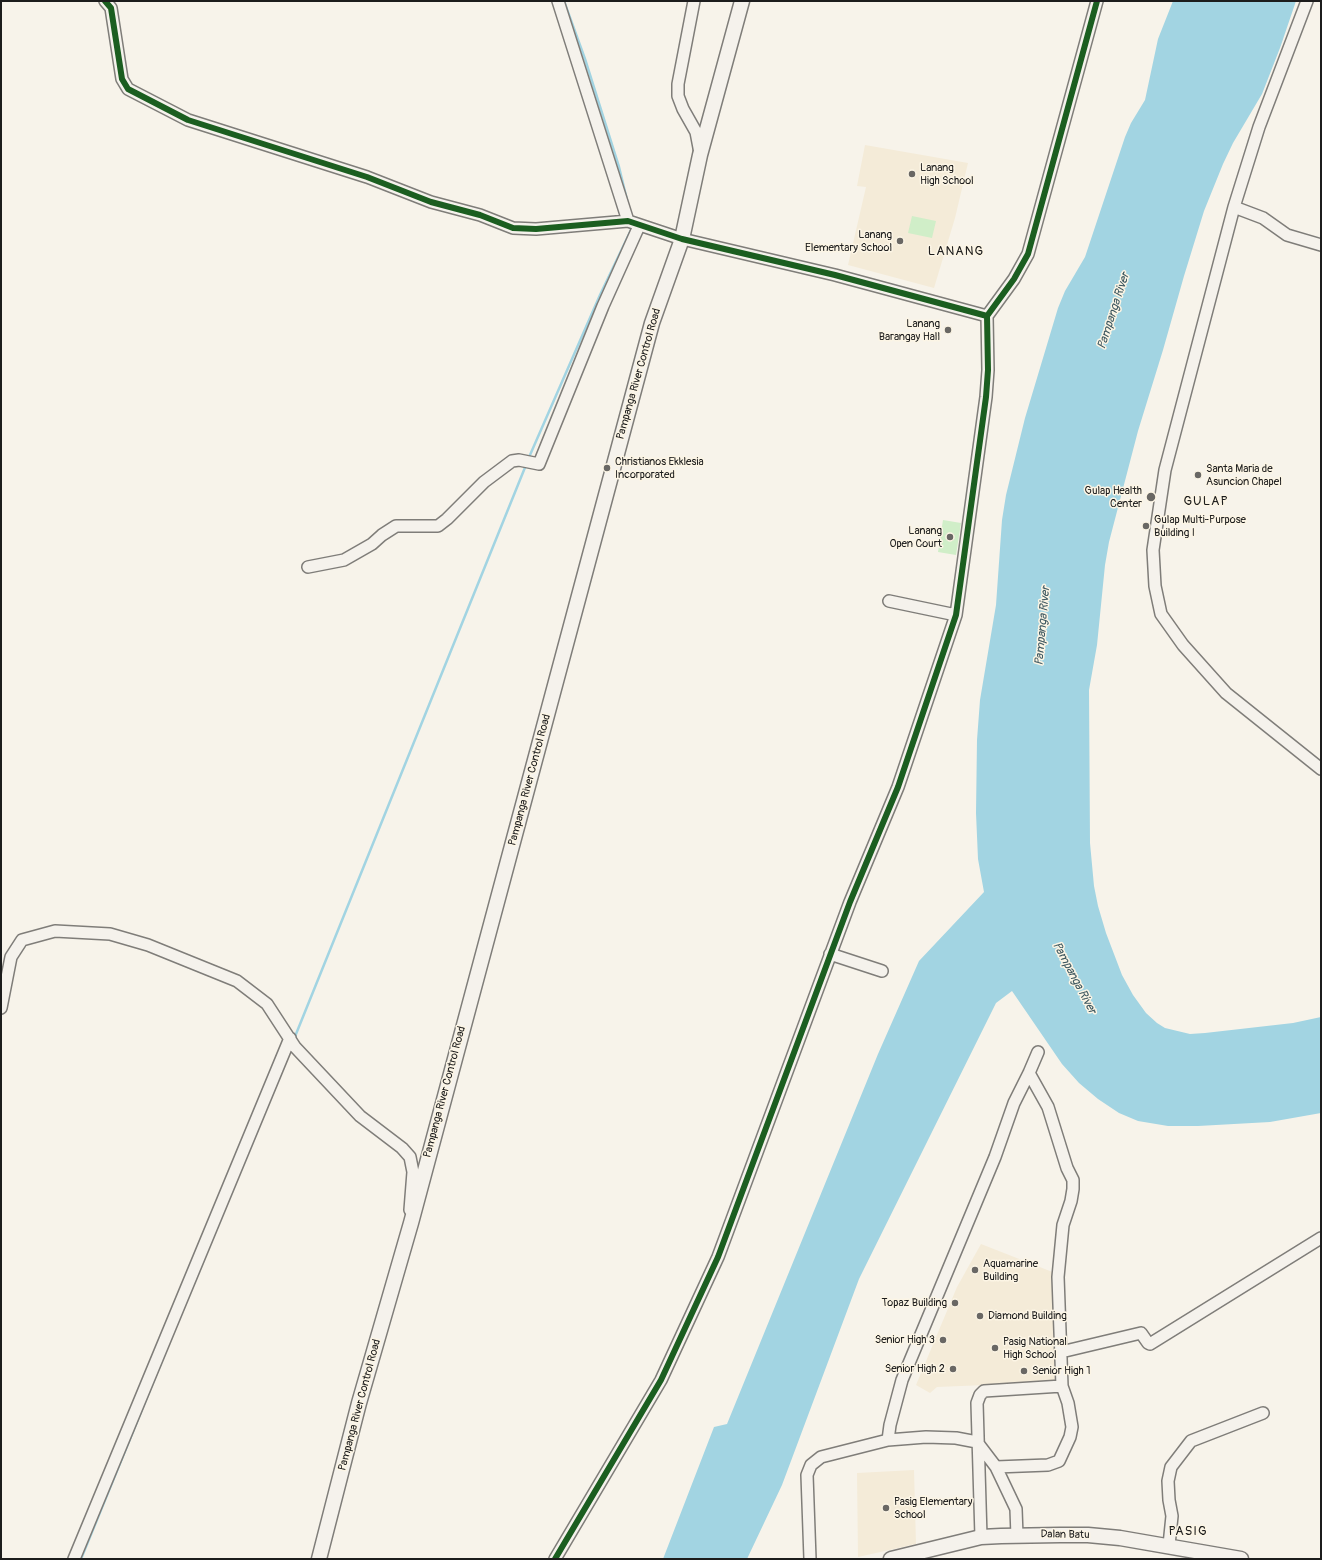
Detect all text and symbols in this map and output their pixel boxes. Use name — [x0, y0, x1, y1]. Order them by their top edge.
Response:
place label: Lanang High School — [920, 161, 974, 187]
marker: Lanang High School — [907, 169, 917, 179]
place label: Lanang Elementary School — [805, 228, 892, 254]
marker: Lanang Elementary School — [895, 236, 905, 246]
district label: LANANG — [928, 244, 984, 260]
water label: Pampanga River — [1095, 271, 1133, 351]
street label: Pampanga River Control Road — [614, 307, 664, 441]
place label: Lanang Barangay Hall — [879, 317, 940, 343]
marker: Lanang Barangay Hall — [943, 325, 953, 335]
place label: Christianos Ekklesia Incorporated — [615, 455, 704, 481]
place label: Santa Maria de Asuncion Chapel — [1206, 462, 1282, 488]
marker: Christianos Ekklesia Incorporated — [602, 463, 612, 473]
marker: Santa Maria de Asuncion Chapel — [1193, 470, 1203, 480]
place label: Gulap Health Center — [1085, 484, 1142, 510]
marker: Gulap Health Center — [1145, 491, 1157, 503]
district label: GULAP — [1183, 494, 1229, 510]
place label: Gulap Multi-Purpose Building I — [1154, 513, 1246, 539]
marker: Gulap Multi-Purpose Building I — [1141, 521, 1151, 531]
place label: Lanang Open Court — [889, 524, 942, 550]
marker: Lanang Open Court — [945, 532, 955, 542]
water label: Pampanga River — [1032, 586, 1054, 666]
street label: Pampanga River Control Road — [506, 713, 554, 847]
water label: Pampanga River — [1049, 940, 1099, 1016]
street label: Pampanga River Control Road — [421, 1025, 469, 1159]
place label: Aquamarine Building — [983, 1257, 1038, 1283]
marker: Aquamarine Building — [970, 1265, 980, 1275]
place label: Topaz Building — [882, 1296, 947, 1310]
marker: Topaz Building — [950, 1298, 960, 1308]
place label: Diamond Building — [988, 1309, 1067, 1323]
marker: Diamond Building — [975, 1311, 985, 1321]
place label: Senior High 3 — [875, 1333, 935, 1347]
marker: Senior High 3 — [938, 1335, 948, 1345]
place label: Pasig National High School — [1003, 1335, 1067, 1361]
street label: Pampanga River Control Road — [336, 1338, 384, 1472]
marker: Pasig National High School — [990, 1343, 1000, 1353]
place label: Senior High 2 — [885, 1362, 945, 1376]
marker: Senior High 2 — [948, 1364, 958, 1374]
place label: Senior High 1 — [1032, 1364, 1090, 1378]
marker: Senior High 1 — [1019, 1366, 1029, 1376]
place label: Pasig Elementary School — [894, 1495, 972, 1521]
marker: Pasig Elementary School — [881, 1503, 891, 1513]
district label: PASIG — [1168, 1524, 1208, 1540]
street label: Dalan Batu — [1040, 1528, 1090, 1542]

